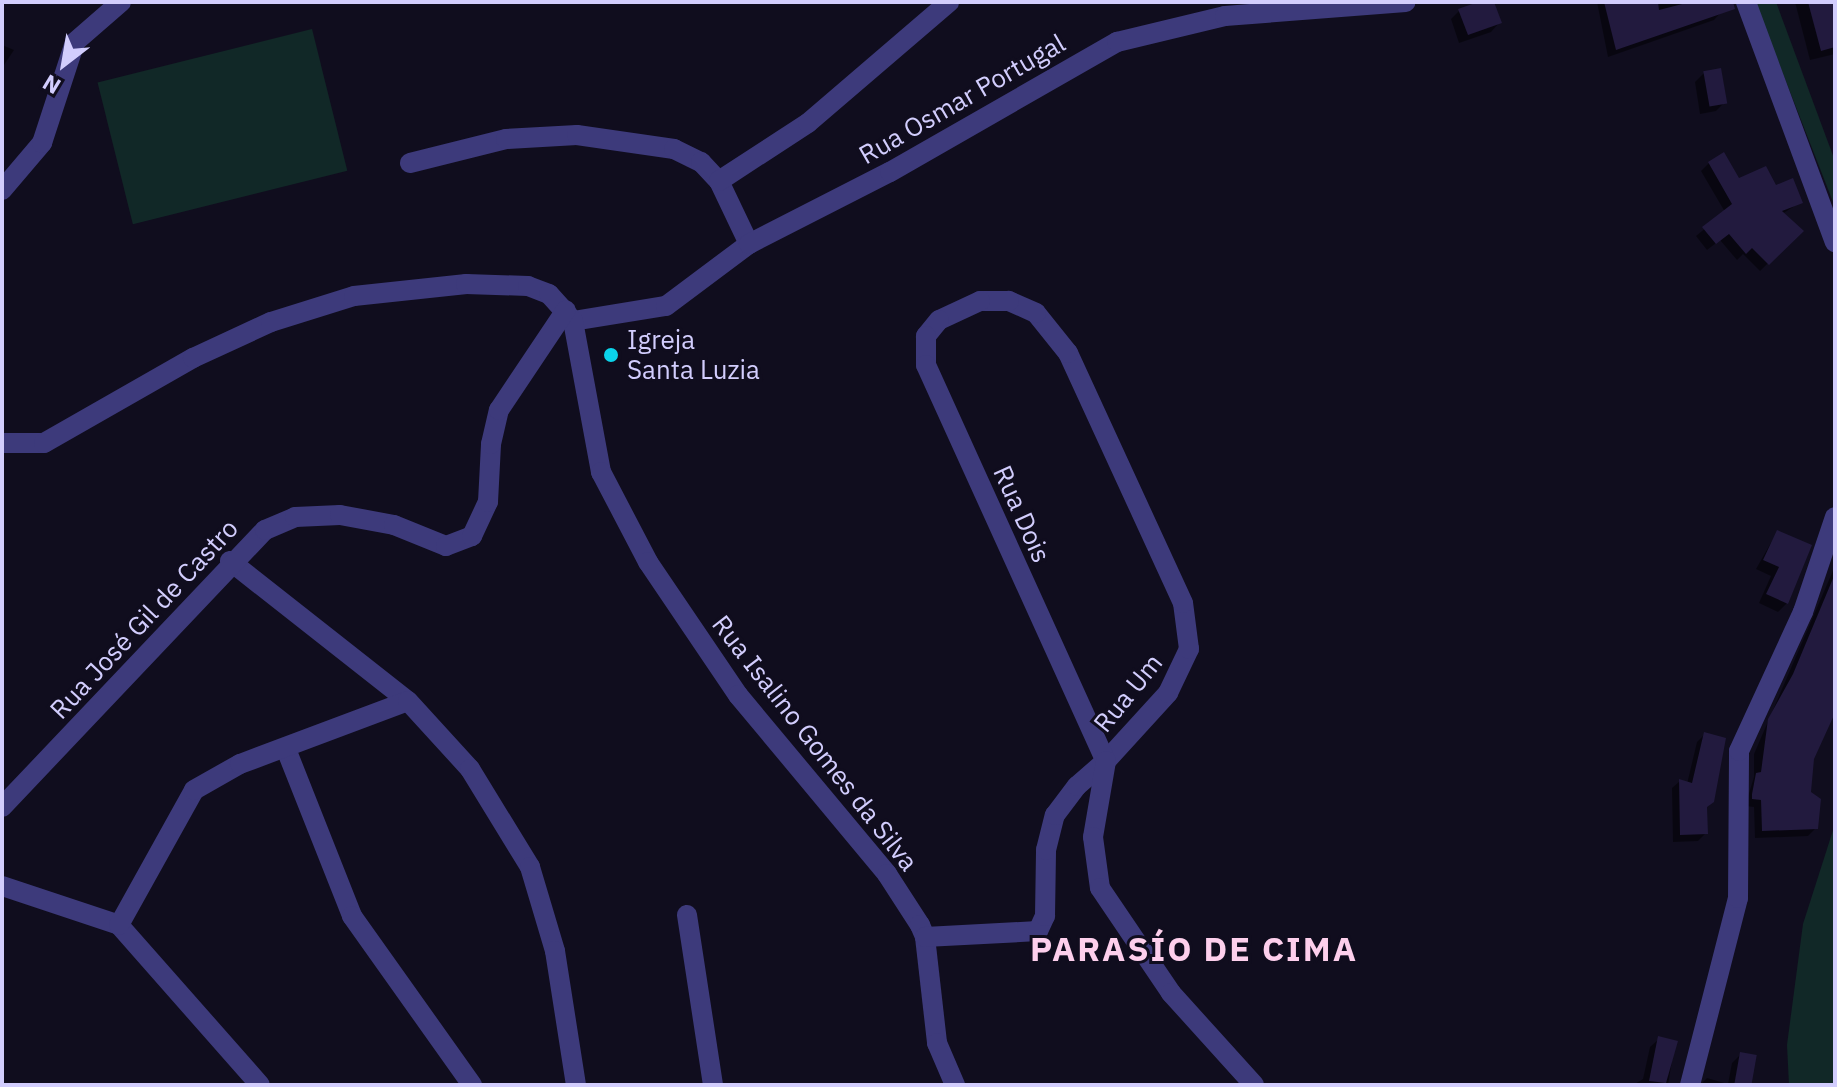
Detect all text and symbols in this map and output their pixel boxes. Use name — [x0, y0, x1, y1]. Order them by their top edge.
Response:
north arrow — [24, 24, 104, 104]
street label: Rua Osmar Portugal — [853, 27, 1071, 171]
text: N — [37, 68, 66, 102]
place label: Igreja Santa Luzia — [627, 324, 760, 386]
marker: Igreja Santa Luzia — [602, 346, 620, 364]
street label: Rua Dois — [987, 461, 1057, 567]
street label: Rua José Gil de Castro — [44, 513, 244, 725]
street label: Rua Isalino Gomes da Silva — [706, 609, 924, 877]
street label: Rua Um — [1087, 648, 1169, 738]
district label: PARASÍO DE CIMA — [1030, 929, 1358, 969]

